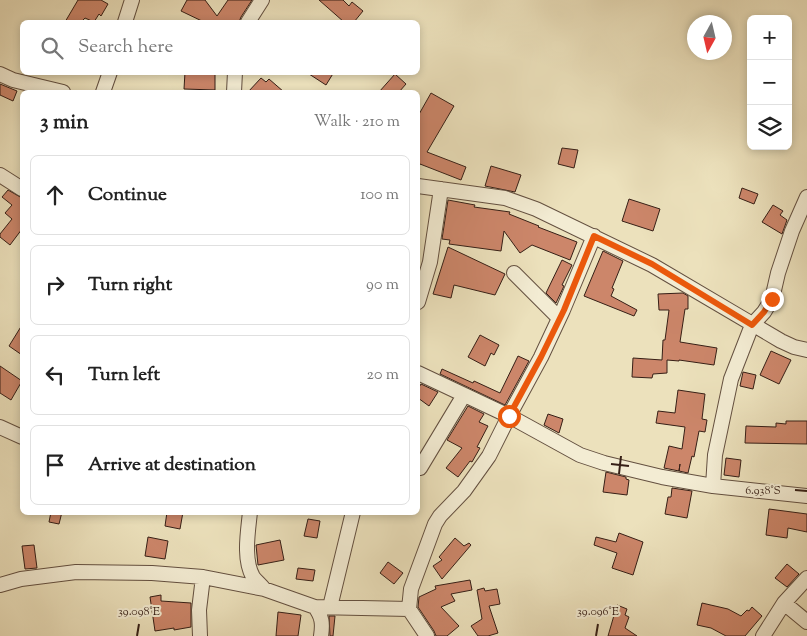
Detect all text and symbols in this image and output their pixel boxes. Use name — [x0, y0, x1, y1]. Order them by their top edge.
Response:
north arrow — [687, 15, 732, 60]
map controls — [747, 15, 792, 150]
button: + — [747, 15, 792, 60]
search box — [20, 20, 420, 75]
icon: search — [38, 34, 66, 62]
text: Search here — [78, 34, 173, 61]
button: − — [747, 60, 792, 105]
button: layers — [747, 105, 792, 150]
text: 3 min — [40, 108, 89, 138]
text: Walk · 210 m — [314, 111, 400, 134]
icon: ahead — [41, 181, 69, 209]
text: Continue — [88, 182, 167, 209]
text: 100 m — [360, 184, 399, 207]
icon: right — [41, 271, 69, 299]
text: Turn right — [88, 272, 172, 299]
text: 90 m — [366, 274, 399, 297]
route end — [761, 288, 784, 311]
icon: left — [41, 361, 69, 389]
text: Turn left — [88, 362, 160, 389]
text: 20 m — [366, 364, 399, 387]
route start — [498, 405, 521, 428]
icon: arrive — [41, 451, 69, 479]
text: Arrive at destination — [88, 452, 256, 479]
text: 6.938°S — [745, 482, 781, 500]
text: 39.098°E — [118, 603, 161, 621]
text: 39.096°E — [577, 603, 620, 621]

